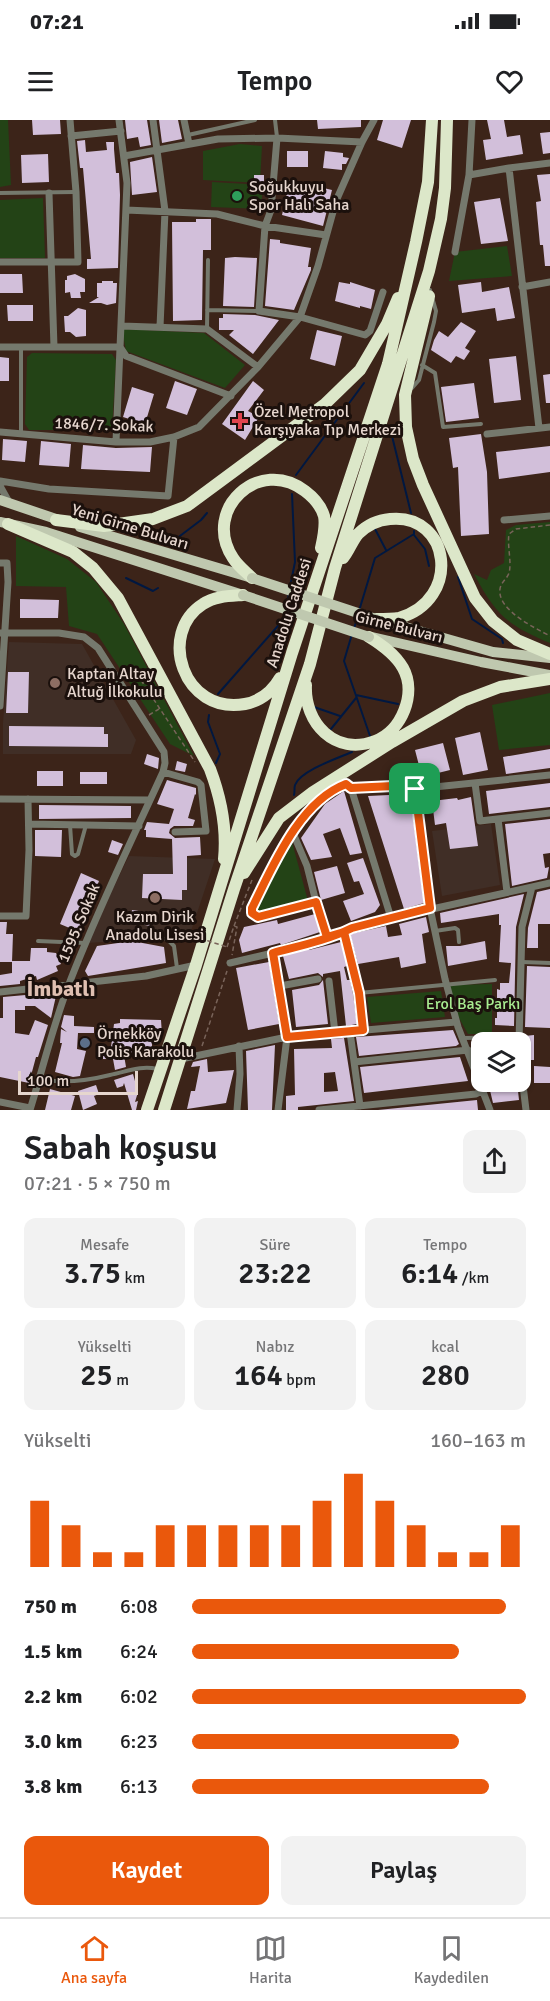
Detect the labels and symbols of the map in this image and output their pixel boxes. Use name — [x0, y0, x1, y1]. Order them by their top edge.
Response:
place label: Soğukkuyu Spor Halı Saha — [249, 177, 349, 215]
marker: Soğukkuyu Spor Halı Saha — [230, 189, 244, 203]
place label: Özel Metropol Karşıyaka Tıp Merkezi — [254, 402, 401, 440]
marker: Özel Metropol Karşıyaka Tıp Merkezi — [231, 412, 249, 430]
street label: 1846/7. Sokak — [54, 413, 154, 437]
street label: Yeni Girne Bulvarı — [69, 500, 191, 554]
street label: Anadolu Caddesi — [262, 556, 316, 670]
street label: Girne Bulvarı — [353, 606, 445, 648]
place label: Kaptan Altay Altuğ İlkokulu — [67, 664, 163, 702]
marker: Kaptan Altay Altuğ İlkokulu — [48, 676, 62, 690]
pin — [389, 763, 440, 814]
street label: 1595. Sokak — [53, 881, 105, 965]
marker: Kazım Dirik Anadolu Lisesi — [148, 891, 162, 905]
place label: Kazım Dirik Anadolu Lisesi — [106, 907, 204, 945]
district label: İmbatlı — [26, 975, 96, 1002]
park label: Erol Baş Parkı — [426, 994, 520, 1014]
place label: Örnekköy Polis Karakolu — [97, 1024, 194, 1062]
marker: Örnekköy Polis Karakolu — [78, 1036, 92, 1050]
scale bar — [18, 1068, 138, 1096]

